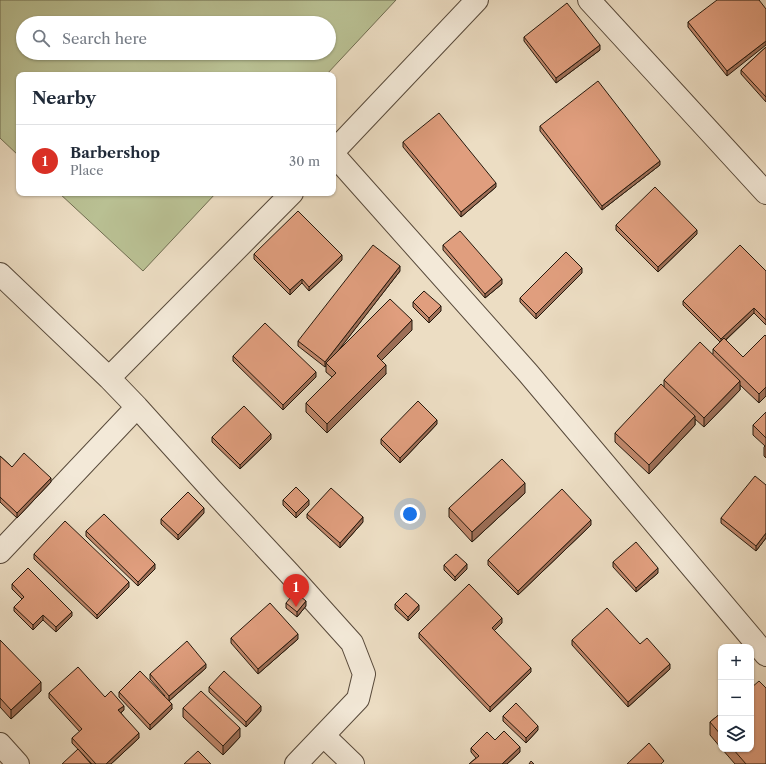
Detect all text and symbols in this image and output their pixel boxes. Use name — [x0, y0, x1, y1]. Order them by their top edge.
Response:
search box — [16, 16, 336, 60]
icon: search — [30, 27, 52, 49]
text: Search here — [62, 29, 147, 48]
text: Nearby — [32, 88, 96, 108]
text: Barbershop — [70, 143, 160, 162]
text: 1 — [42, 153, 48, 169]
text: 30 m — [289, 153, 320, 169]
text: Place — [70, 162, 103, 178]
your location — [400, 504, 420, 524]
pin: 1 — [283, 574, 309, 607]
map controls — [718, 644, 754, 752]
button: + — [718, 644, 754, 680]
button: − — [718, 680, 754, 716]
button: layers — [718, 716, 754, 752]

